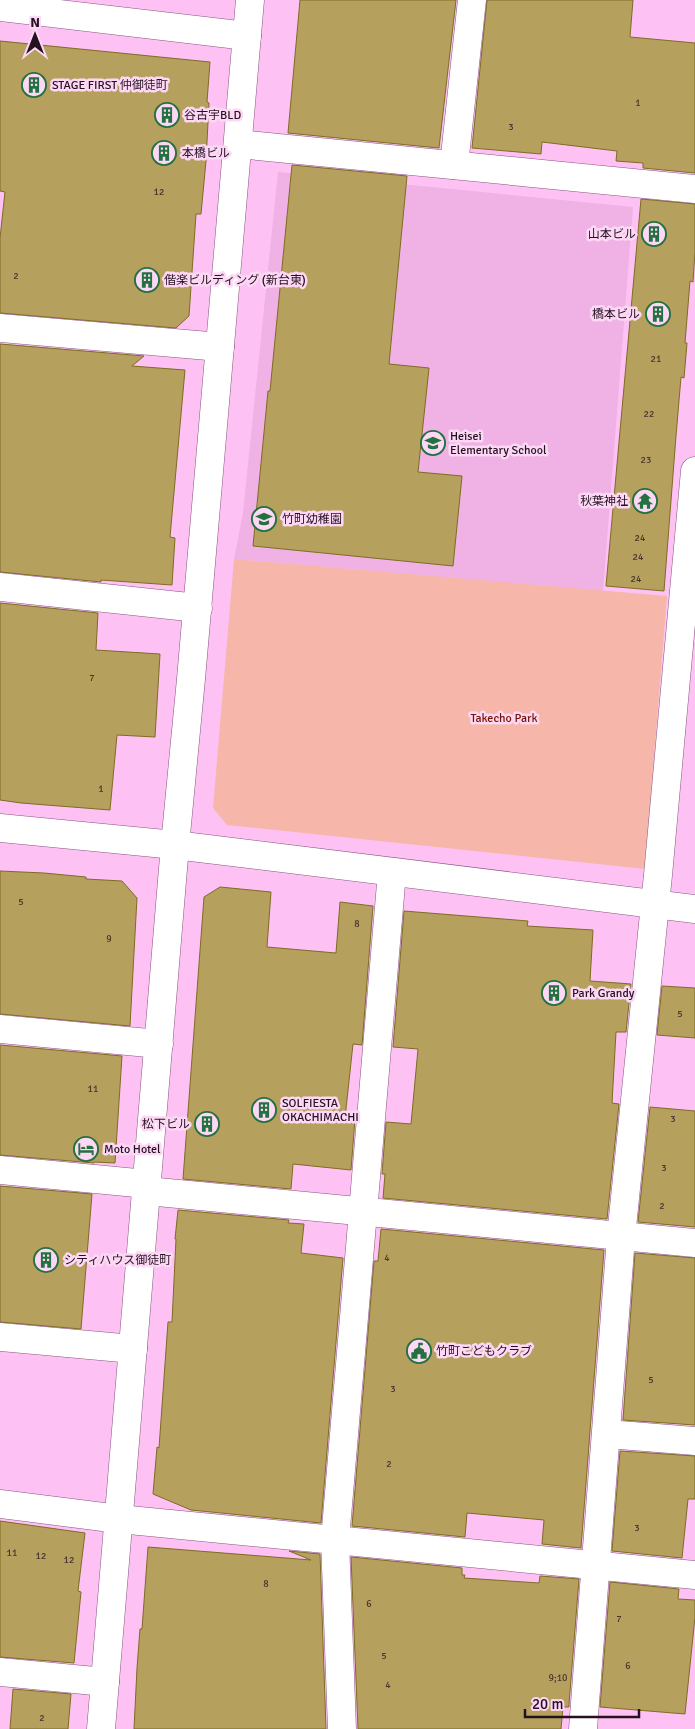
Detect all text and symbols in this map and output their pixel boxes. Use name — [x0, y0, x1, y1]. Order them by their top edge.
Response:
north arrow — [10, 10, 60, 60]
text: N — [30, 14, 40, 31]
building icon: STAGE FIRST 仲御徒町 — [21, 72, 47, 98]
place label: STAGE FIRST 仲御徒町 — [52, 78, 168, 93]
house number: 1 — [635, 97, 641, 109]
building icon: 谷古宇BLD — [154, 102, 180, 128]
place label: 谷古宇BLD — [184, 108, 241, 123]
house number: 3 — [508, 121, 514, 133]
building icon: 本橋ビル — [151, 140, 177, 166]
place label: 本橋ビル — [182, 146, 230, 161]
house number: 12 — [154, 186, 164, 198]
building icon: 山本ビル — [641, 221, 667, 247]
place label: 山本ビル — [588, 227, 636, 242]
building icon: 偕楽ビルディング (新台東) — [134, 267, 160, 293]
house number: 2 — [13, 270, 19, 282]
place label: 偕楽ビルディング (新台東) — [164, 273, 306, 288]
building icon: 橋本ビル — [645, 301, 671, 327]
place label: 橋本ビル — [592, 307, 640, 322]
house number: 21 — [651, 353, 661, 365]
house number: 22 — [644, 408, 654, 420]
place label: Heisei Elementary School — [450, 429, 547, 458]
school or university icon: Heisei Elementary School — [420, 430, 446, 456]
house number: 23 — [641, 454, 651, 466]
temple icon: 秋葉神社 — [632, 488, 658, 514]
place label: 秋葉神社 — [580, 494, 628, 509]
school or university icon: 竹町幼稚園 — [251, 506, 277, 532]
place label: 竹町幼稚園 — [282, 512, 342, 527]
house number: 24 — [635, 532, 646, 544]
house number: 24 — [633, 551, 644, 563]
house number: 24 — [631, 573, 642, 585]
house number: 7 — [89, 672, 95, 684]
park label: Takecho Park — [470, 711, 538, 726]
house number: 1 — [98, 783, 104, 795]
house number: 5 — [18, 896, 24, 908]
house number: 8 — [354, 918, 360, 930]
house number: 9 — [106, 933, 112, 945]
building icon: Park Grandy — [541, 980, 567, 1006]
place label: Park Grandy — [572, 986, 635, 1001]
house number: 5 — [677, 1008, 683, 1020]
house number: 11 — [88, 1083, 98, 1095]
place label: SOLFIESTA OKACHIMACHI — [282, 1096, 359, 1125]
building icon: SOLFIESTA OKACHIMACHI — [251, 1097, 277, 1123]
building icon: 松下ビル — [194, 1111, 220, 1137]
house number: 3 — [670, 1113, 676, 1125]
place label: 松下ビル — [142, 1117, 190, 1132]
hotel icon: Moto Hotel — [73, 1136, 99, 1162]
place label: Moto Hotel — [104, 1142, 161, 1157]
house number: 3 — [661, 1162, 667, 1174]
house number: 2 — [659, 1200, 665, 1212]
building icon: シティハウス御徒町 — [33, 1247, 59, 1273]
house number: 4 — [384, 1252, 390, 1264]
place label: シティハウス御徒町 — [64, 1253, 171, 1268]
public building icon: 竹町こどもクラブ — [406, 1338, 432, 1364]
place label: 竹町こどもクラブ — [436, 1344, 532, 1359]
house number: 5 — [648, 1374, 654, 1386]
house number: 3 — [390, 1383, 396, 1395]
house number: 2 — [386, 1458, 392, 1470]
house number: 3 — [634, 1522, 640, 1534]
house number: 11 — [7, 1547, 17, 1559]
house number: 12 — [36, 1550, 46, 1562]
house number: 12 — [64, 1554, 74, 1566]
house number: 8 — [263, 1578, 269, 1590]
house number: 6 — [366, 1598, 372, 1610]
house number: 7 — [616, 1613, 622, 1625]
house number: 5 — [381, 1650, 387, 1662]
house number: 6 — [625, 1660, 631, 1672]
house number: 9;10 — [549, 1672, 567, 1684]
house number: 4 — [385, 1679, 391, 1691]
scale bar — [525, 1686, 639, 1718]
text: 20 m — [532, 1695, 563, 1713]
house number: 2 — [39, 1712, 45, 1724]

